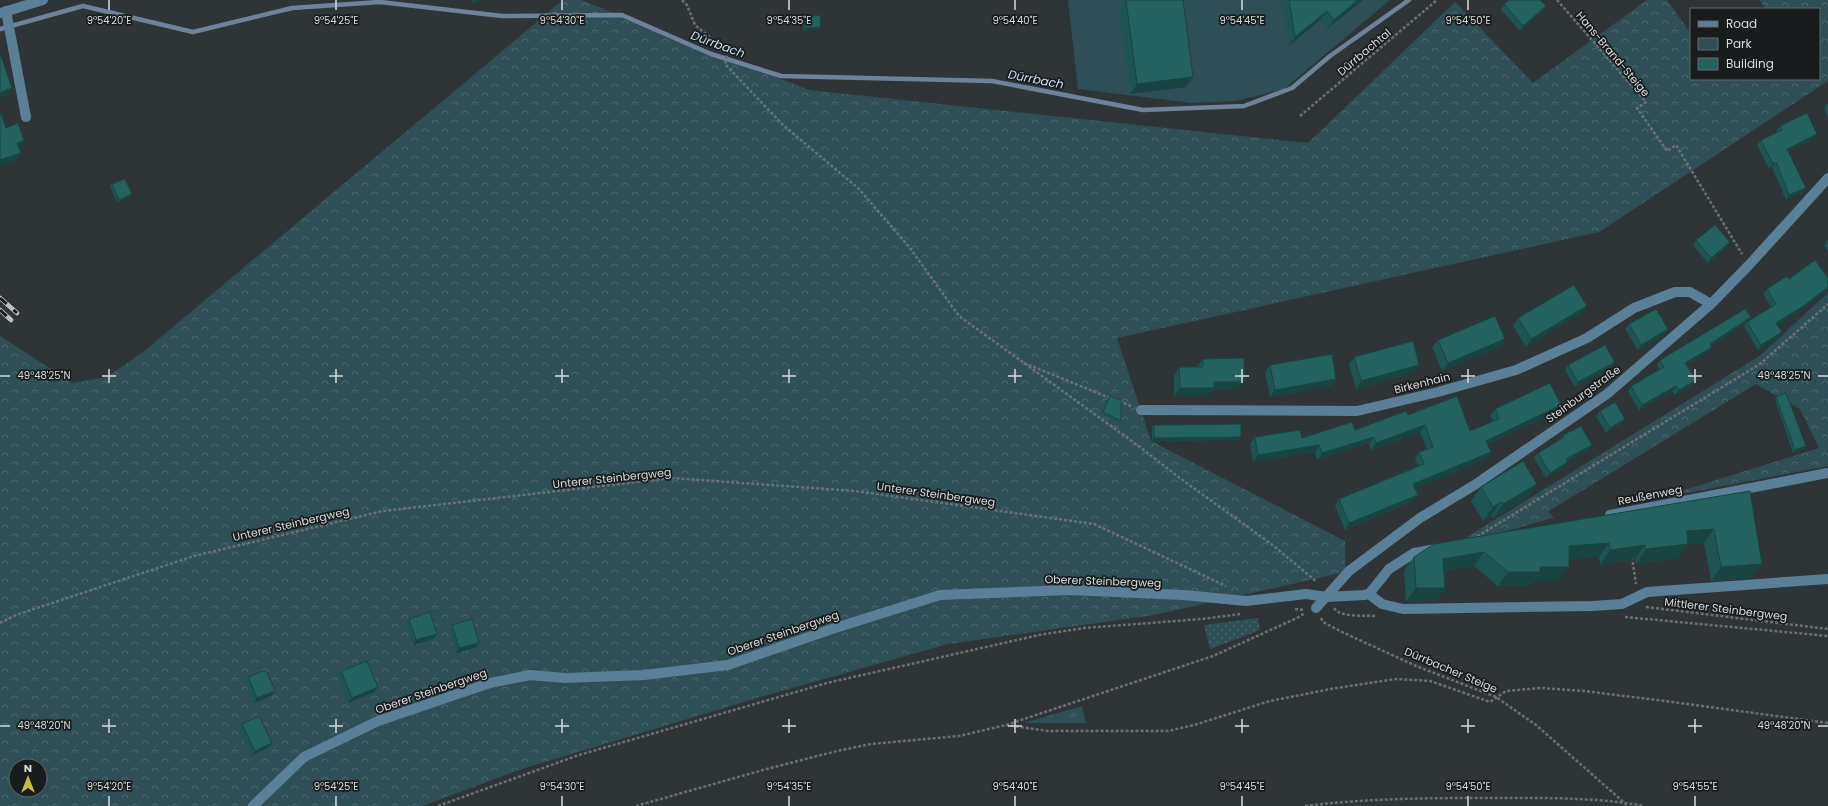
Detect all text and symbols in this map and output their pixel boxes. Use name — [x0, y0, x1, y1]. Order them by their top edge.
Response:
street label: Hans-Brand-Steige — [1572, 8, 1654, 100]
legend — [1690, 8, 1820, 80]
text: 9°54'20"E — [87, 13, 131, 28]
text: 9°54'25"E — [314, 13, 358, 28]
text: 9°54'30"E — [540, 13, 584, 28]
text: 9°54'35"E — [767, 13, 811, 28]
text: 9°54'40"E — [992, 13, 1038, 28]
text: 9°54'45"E — [1219, 13, 1265, 28]
text: 9°54'50"E — [1445, 13, 1491, 28]
text: Road — [1726, 15, 1757, 32]
street label: Dürrbachtal — [1334, 25, 1394, 79]
water label: Dürrbach — [689, 26, 747, 62]
text: Park — [1726, 35, 1753, 52]
text: Building — [1726, 55, 1774, 72]
water label: Dürrbach — [1007, 65, 1065, 93]
street label: Steinburgstraße — [1542, 361, 1624, 427]
text: 49°48'25"N — [18, 368, 70, 383]
street label: Birkenhain — [1392, 368, 1452, 398]
text: 49°48'25"N — [1758, 368, 1810, 383]
street label: Unterer Steinbergweg — [552, 464, 672, 492]
street label: Unterer Steinbergweg — [876, 478, 996, 510]
street label: Reußenweg — [1616, 481, 1684, 509]
street label: Unterer Steinbergweg — [231, 503, 351, 545]
street label: Oberer Steinbergweg — [1044, 571, 1162, 591]
street label: Mittlerer Steinbergweg — [1664, 594, 1788, 624]
street label: Oberer Steinbergweg — [725, 606, 841, 660]
street label: Dürrbacher Steige — [1402, 643, 1500, 697]
street label: Oberer Steinbergweg — [373, 664, 489, 718]
text: 49°48'20"N — [18, 718, 70, 733]
text: 49°48'20"N — [1758, 718, 1810, 733]
north arrow — [8, 758, 48, 798]
text: N — [24, 760, 32, 776]
text: 9°54'20"E — [87, 779, 131, 794]
text: 9°54'25"E — [314, 779, 358, 794]
text: 9°54'30"E — [540, 779, 584, 794]
text: 9°54'35"E — [767, 779, 811, 794]
text: 9°54'40"E — [992, 779, 1038, 794]
text: 9°54'45"E — [1219, 779, 1265, 794]
text: 9°54'50"E — [1445, 779, 1491, 794]
text: 9°54'55"E — [1672, 779, 1718, 794]

